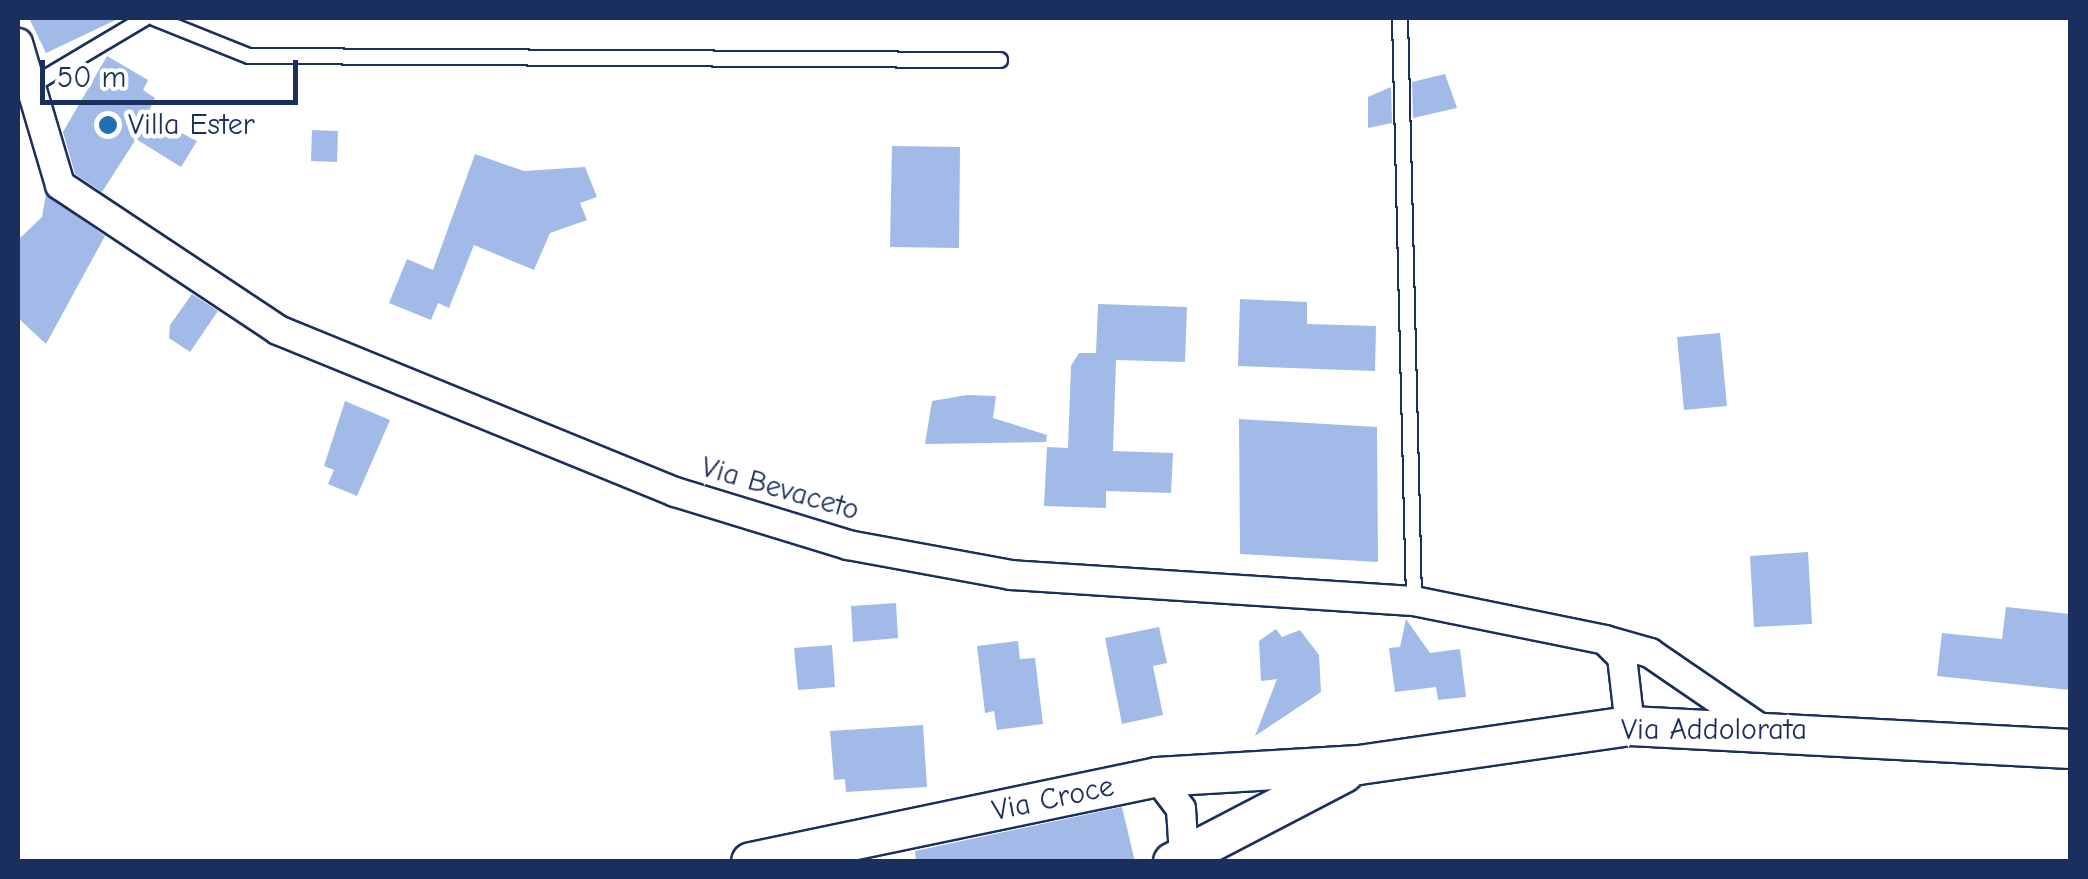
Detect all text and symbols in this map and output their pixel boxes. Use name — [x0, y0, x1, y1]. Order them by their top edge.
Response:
scale bar — [45, 40, 302, 102]
text: 50 m — [57, 60, 126, 95]
place label: Villa Ester — [128, 107, 255, 143]
marker: Villa Ester — [97, 114, 119, 136]
street label: Via Bevaceto — [697, 449, 863, 529]
street label: Via Addolorata — [1621, 712, 1807, 748]
street label: Via Croce — [989, 769, 1117, 829]

